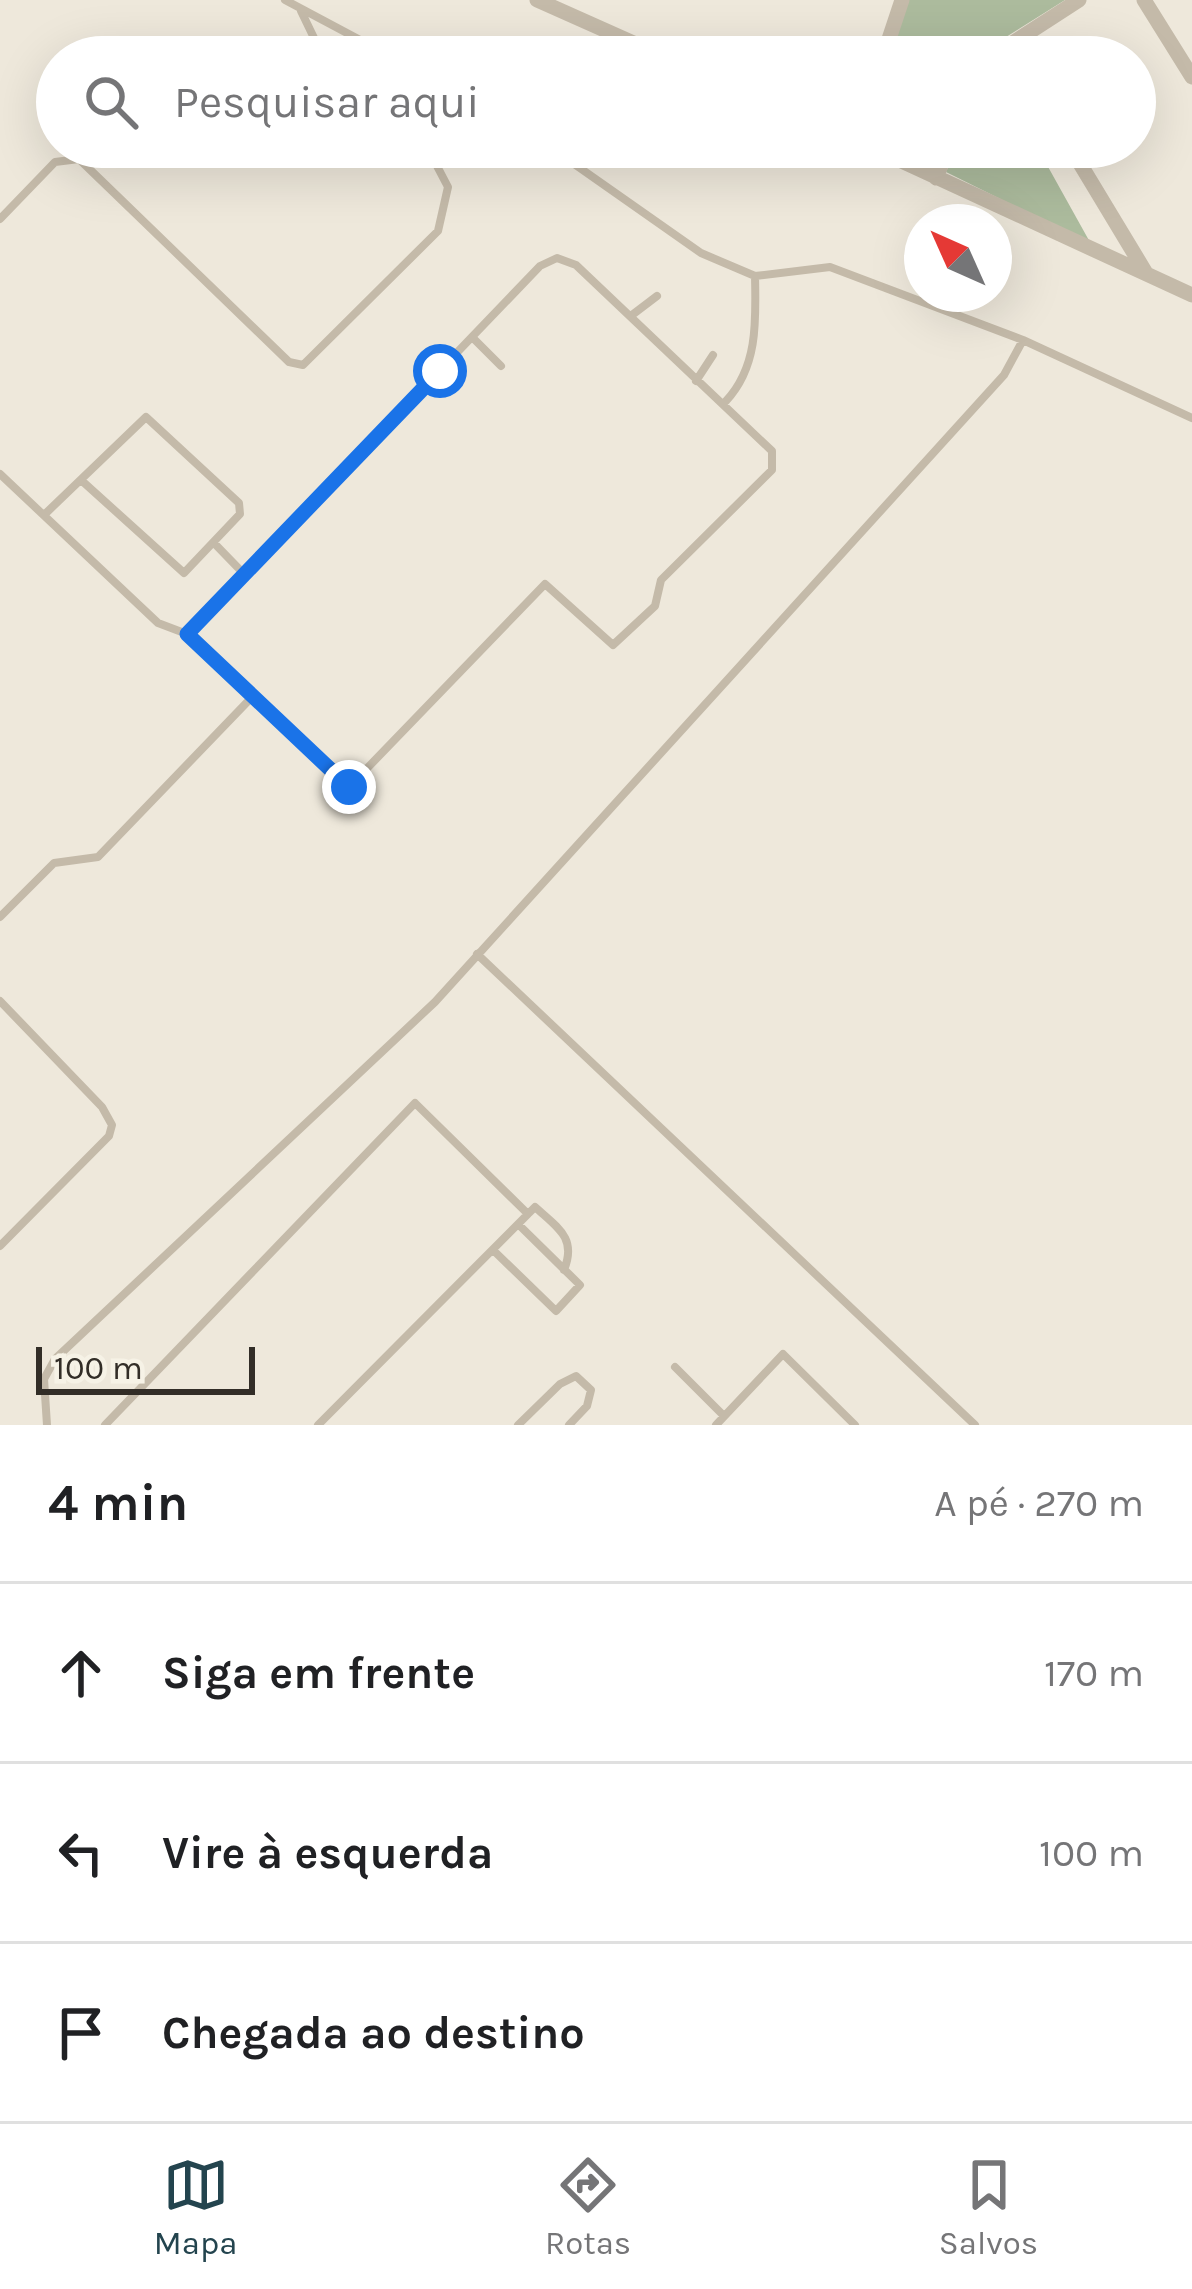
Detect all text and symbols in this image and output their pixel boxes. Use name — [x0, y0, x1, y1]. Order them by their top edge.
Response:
search box — [36, 36, 1156, 168]
icon: search — [78, 69, 144, 135]
text: Pesquisar aqui — [174, 76, 480, 128]
north arrow — [904, 204, 1012, 312]
route start — [413, 344, 467, 398]
route end — [322, 760, 376, 814]
scale bar — [36, 1341, 255, 1394]
text: 100 m — [54, 1349, 143, 1387]
text: 4 min — [48, 1473, 188, 1533]
text: A pé · 270 m — [934, 1480, 1144, 1526]
icon: ahead — [48, 1640, 114, 1706]
text: Siga em frente — [162, 1647, 475, 1699]
text: 170 m — [1044, 1650, 1144, 1696]
icon: left — [48, 1820, 114, 1886]
text: Vire à esquerda — [162, 1827, 493, 1879]
text: 100 m — [1039, 1830, 1144, 1876]
icon: arrive — [48, 2000, 114, 2066]
text: Chegada ao destino — [162, 2007, 585, 2059]
tab: Mapa — [154, 2152, 237, 2262]
tab: Rotas — [545, 2152, 631, 2262]
tab: Salvos — [939, 2152, 1038, 2262]

